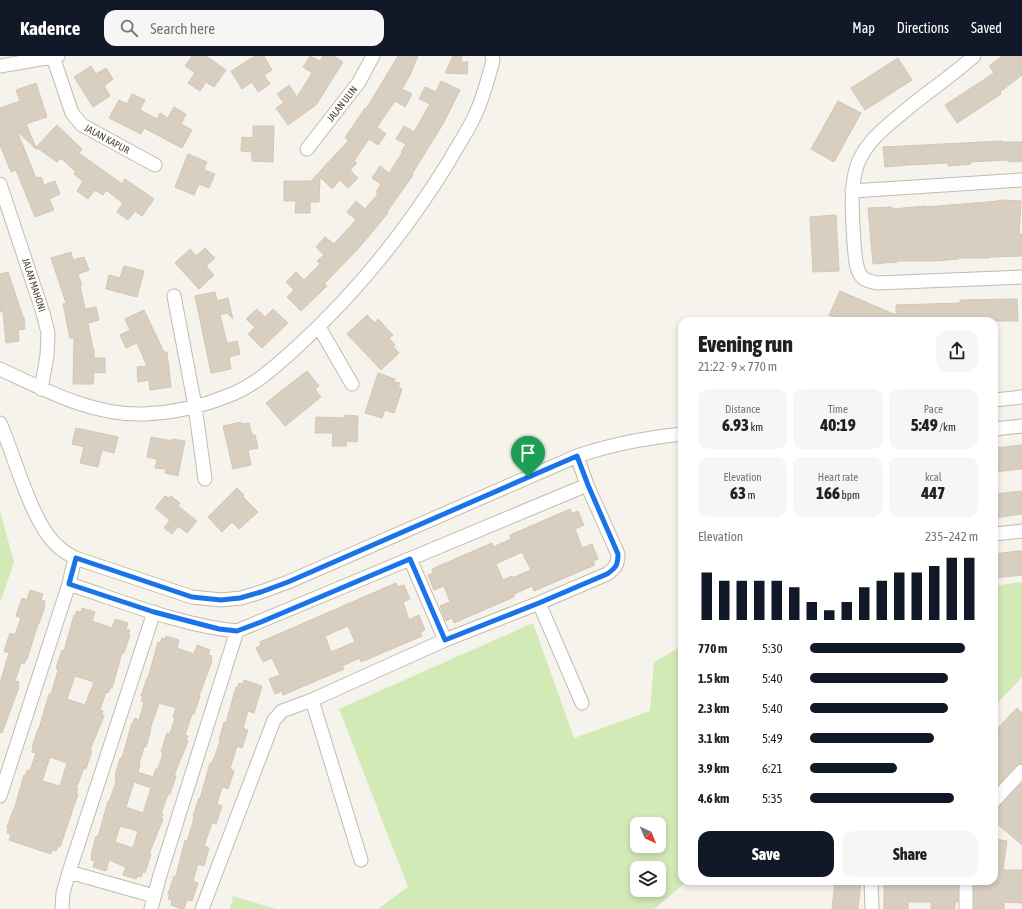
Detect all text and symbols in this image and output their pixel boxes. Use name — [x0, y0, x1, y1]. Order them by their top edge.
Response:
search box — [104, 10, 384, 46]
text: Kadence — [20, 17, 80, 39]
icon: search — [118, 17, 140, 39]
text: Search here — [150, 20, 215, 37]
text: Map — [852, 20, 875, 36]
text: Directions — [897, 20, 949, 36]
text: Saved — [971, 20, 1002, 36]
street label: JALAN ULIN — [325, 84, 359, 124]
street label: JALAN KAPUR — [83, 122, 131, 156]
street label: JALAN MAHONI — [20, 257, 48, 313]
button: share — [936, 330, 978, 372]
text: Evening run — [698, 331, 793, 357]
text: 21:22 · 9 × 770 m — [698, 359, 777, 374]
text: Distance — [725, 403, 760, 415]
text: Time — [828, 403, 848, 415]
text: Pace — [924, 403, 943, 415]
text: 6.93 — [722, 415, 749, 435]
text: 40:19 — [820, 415, 856, 435]
text: 5:49 — [911, 415, 938, 435]
text: km — [749, 421, 763, 433]
text: /km — [938, 421, 956, 433]
pin — [511, 436, 545, 477]
icon: arrive — [517, 442, 539, 464]
text: Elevation — [724, 471, 762, 483]
text: Heart rate — [818, 471, 858, 483]
text: kcal — [925, 471, 942, 483]
text: 63 — [730, 483, 746, 503]
text: 166 — [816, 483, 840, 503]
text: 447 — [921, 483, 945, 503]
text: m — [746, 489, 755, 501]
text: bpm — [840, 489, 860, 501]
text: Elevation — [698, 529, 743, 544]
text: 235–242 m — [925, 529, 978, 544]
text: 770 m — [698, 641, 727, 656]
text: 5:30 — [762, 641, 783, 656]
text: 1.5 km — [698, 671, 729, 686]
text: 5:40 — [762, 671, 783, 686]
text: 2.3 km — [698, 701, 729, 716]
text: 5:40 — [762, 701, 783, 716]
text: 3.1 km — [698, 731, 729, 746]
text: 5:49 — [762, 731, 783, 746]
text: 3.9 km — [698, 761, 729, 776]
text: 6:21 — [762, 761, 783, 776]
text: 4.6 km — [698, 791, 729, 806]
text: 5:35 — [762, 791, 783, 806]
north arrow — [630, 817, 666, 853]
map controls — [630, 817, 666, 897]
button: Save — [698, 831, 834, 877]
button: Share — [842, 831, 978, 877]
button: layers — [630, 861, 666, 897]

